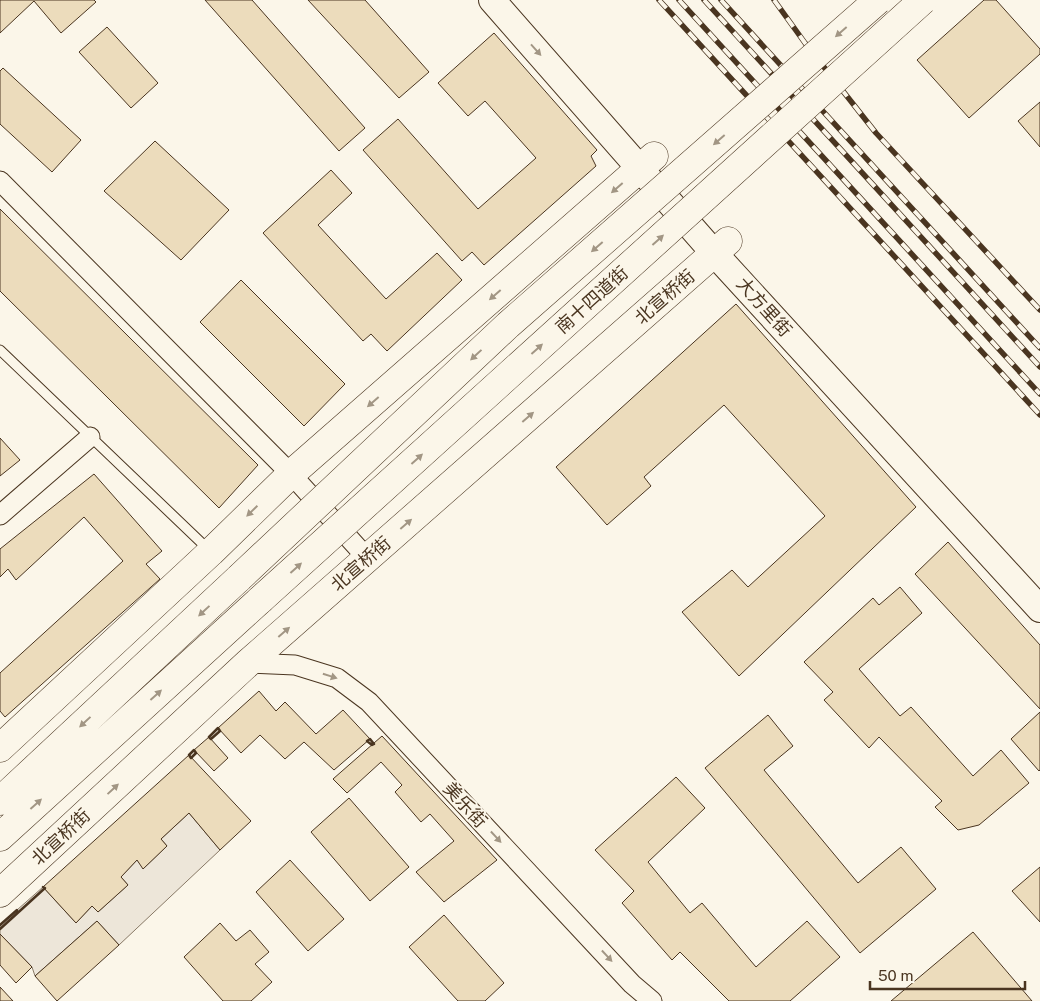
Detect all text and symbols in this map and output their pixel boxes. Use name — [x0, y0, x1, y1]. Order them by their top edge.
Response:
one-way arrow — [836, 26, 848, 38]
one-way arrow — [530, 43, 542, 55]
one-way arrow — [713, 134, 726, 145]
one-way arrow — [612, 182, 624, 194]
one-way arrow — [651, 235, 664, 246]
one-way arrow — [592, 241, 604, 253]
street label: 南十四道街 — [551, 262, 632, 338]
street label: 北宣桥街 — [631, 265, 699, 328]
street label: 大方里街 — [732, 273, 796, 340]
one-way arrow — [489, 290, 502, 301]
one-way arrow — [531, 344, 544, 355]
one-way arrow — [471, 349, 483, 361]
one-way arrow — [367, 397, 380, 408]
one-way arrow — [522, 411, 534, 423]
one-way arrow — [410, 453, 423, 464]
one-way arrow — [247, 505, 259, 517]
one-way arrow — [400, 519, 413, 530]
street label: 北宣桥街 — [327, 532, 395, 595]
one-way arrow — [290, 562, 302, 574]
one-way arrow — [198, 605, 210, 617]
one-way arrow — [277, 626, 290, 637]
one-way arrow — [323, 673, 338, 680]
one-way arrow — [150, 689, 162, 701]
one-way arrow — [79, 716, 91, 728]
street label: 美乐街 — [439, 778, 491, 832]
one-way arrow — [106, 783, 118, 795]
one-way arrow — [30, 798, 42, 810]
street label: 北宣桥街 — [27, 804, 94, 869]
one-way arrow — [490, 831, 502, 843]
one-way arrow — [601, 950, 613, 962]
scale bar — [870, 958, 1025, 990]
text: 50 m — [878, 967, 913, 984]

